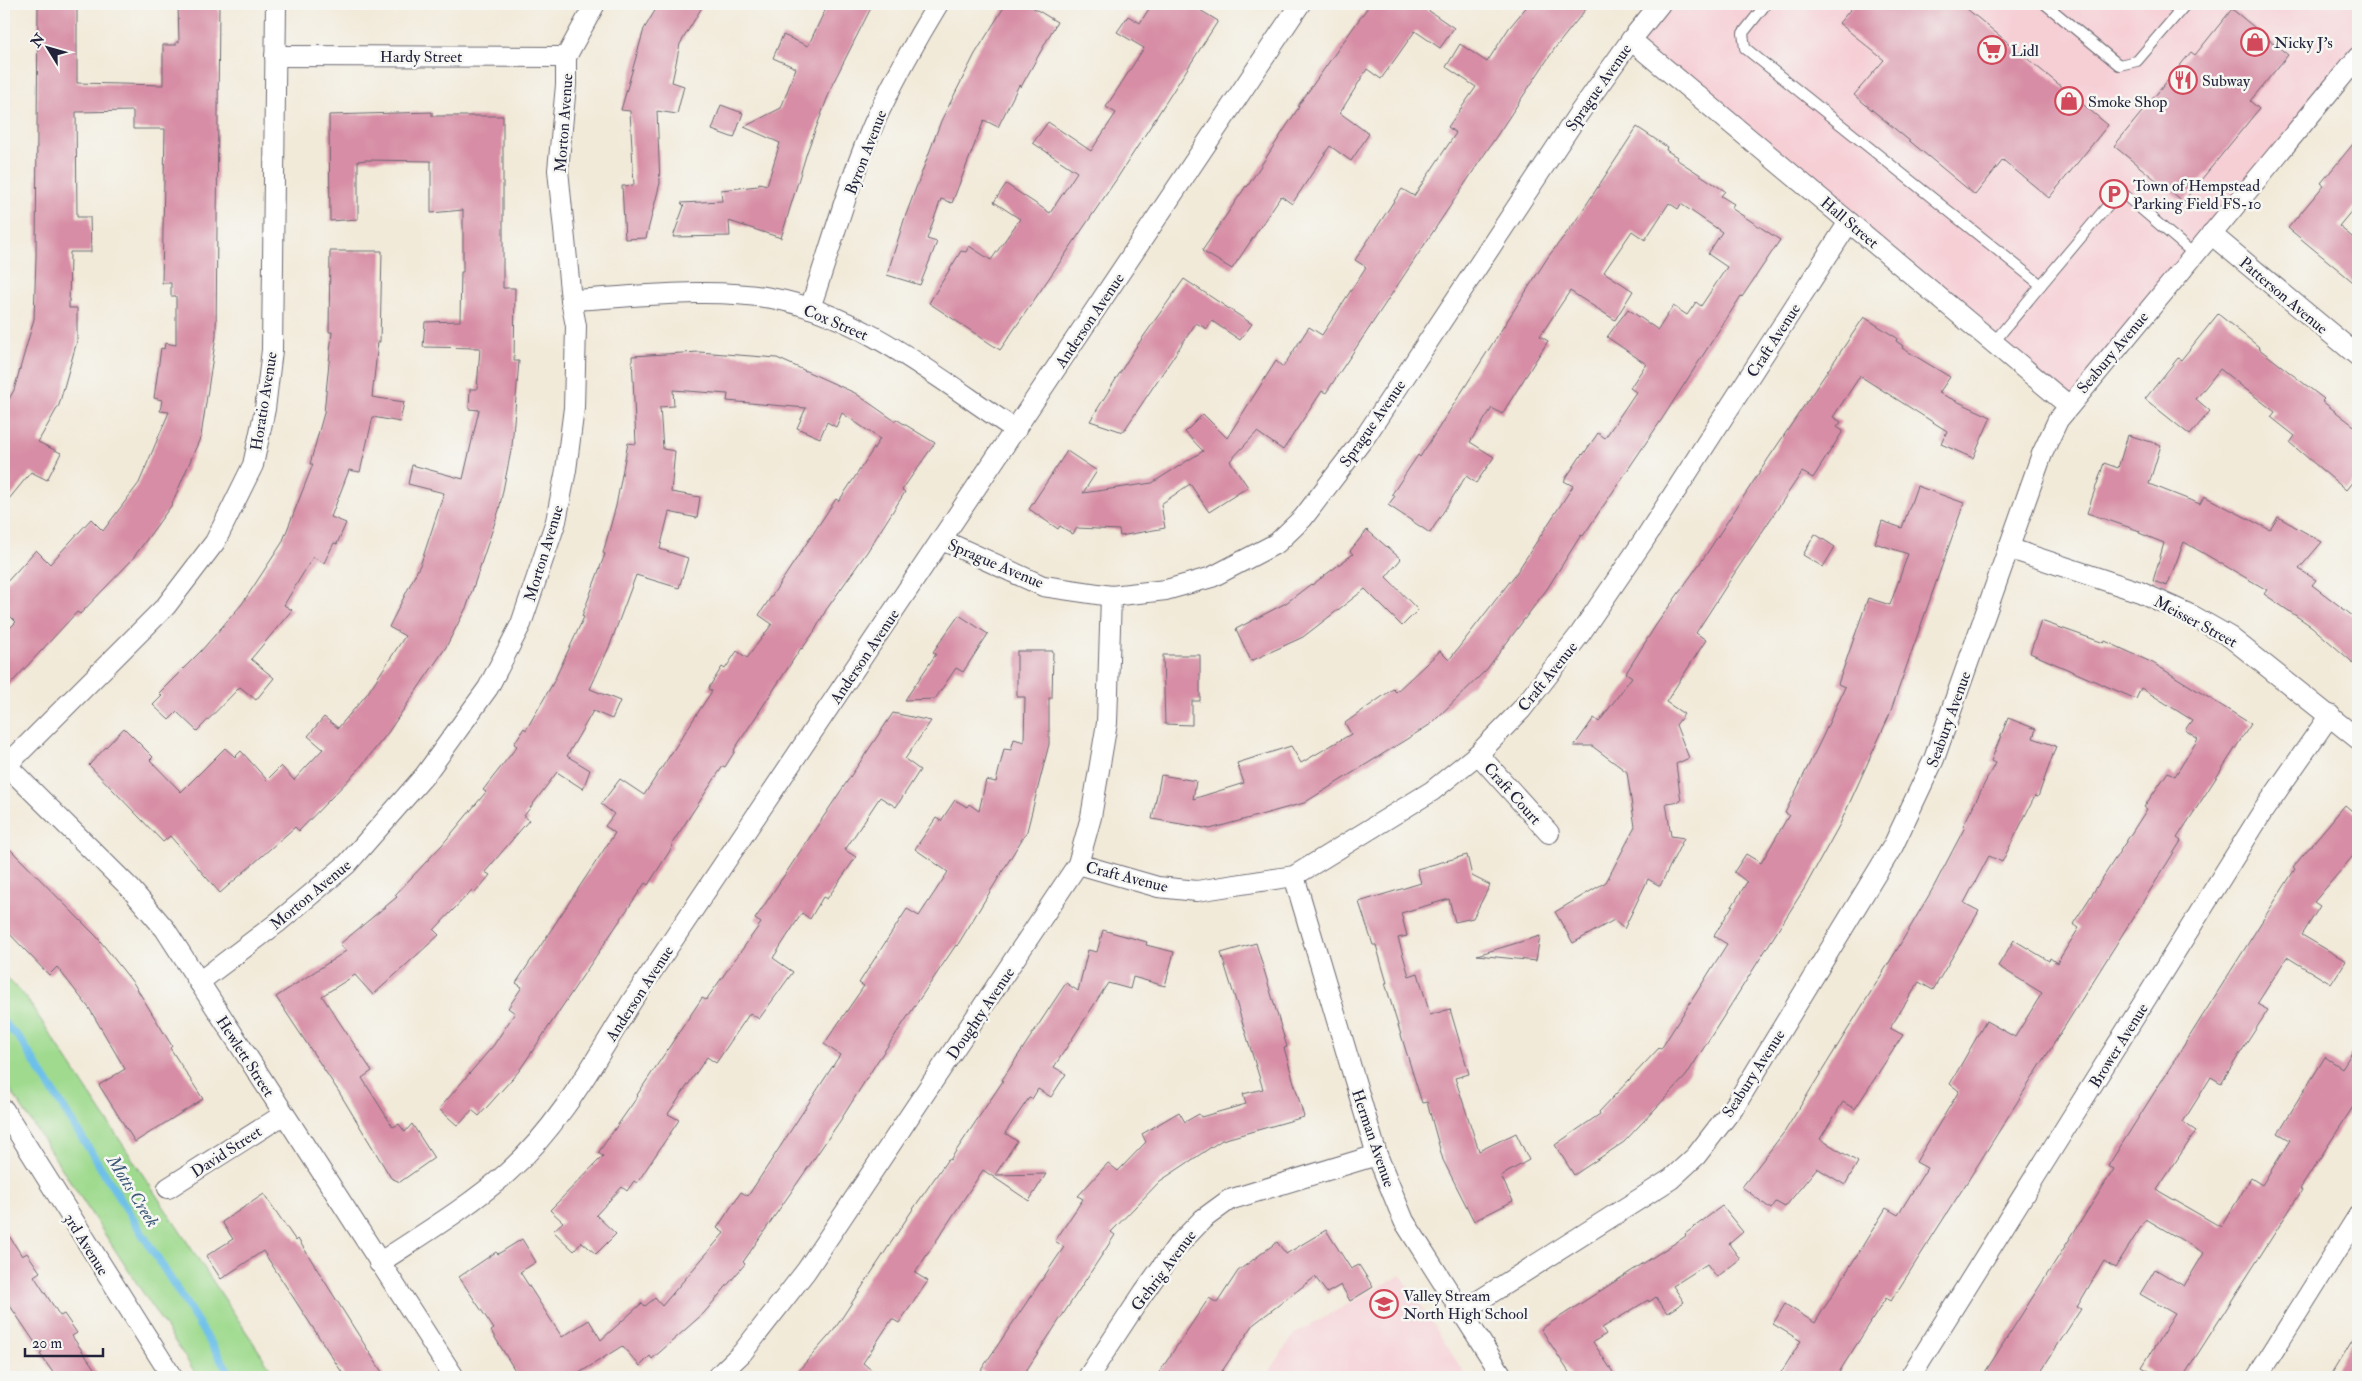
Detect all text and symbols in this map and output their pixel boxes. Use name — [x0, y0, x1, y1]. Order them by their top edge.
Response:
north arrow — [22, 22, 72, 72]
shop icon: Nicky J's — [2240, 27, 2270, 57]
text: N — [27, 30, 49, 51]
place label: Nicky J's — [2274, 33, 2333, 54]
supermarket icon: Lidl — [1977, 35, 2007, 65]
street label: Sprague Avenue — [1561, 40, 1637, 136]
place label: Lidl — [2011, 41, 2039, 61]
street label: Hardy Street — [380, 47, 462, 67]
restaurant icon: Subway — [2168, 65, 2198, 95]
place label: Subway — [2202, 71, 2251, 91]
street label: Morton Avenue — [551, 72, 577, 173]
shop icon: Smoke Shop — [2054, 86, 2084, 116]
place label: Smoke Shop — [2088, 92, 2167, 113]
street label: Byron Avenue — [841, 107, 891, 197]
place label: Town of Hempstead Parking Field FS-10 — [2133, 176, 2261, 214]
parking icon: Town of Hempstead Parking Field FS-10 — [2099, 179, 2129, 209]
street label: Hall Street — [1816, 193, 1883, 253]
street label: Patterson Avenue — [2235, 253, 2332, 339]
street label: Anderson Avenue — [1050, 269, 1129, 373]
street label: Cox Street — [800, 300, 871, 345]
street label: Craft Avenue — [1743, 300, 1805, 381]
street label: Seabury Avenue — [2073, 307, 2153, 398]
street label: Horatio Avenue — [246, 350, 282, 452]
street label: Sprague Avenue — [1335, 376, 1411, 472]
street label: Morton Avenue — [520, 502, 568, 604]
street label: Sprague Avenue — [944, 535, 1047, 594]
street label: Meisser Street — [2150, 592, 2241, 652]
street label: Anderson Avenue — [825, 605, 904, 709]
street label: Craft Avenue — [1514, 637, 1582, 716]
street label: Seabury Avenue — [1922, 668, 1976, 770]
street label: Craft Court — [1479, 758, 1545, 829]
street label: Morton Avenue — [266, 855, 355, 934]
street label: Craft Avenue — [1084, 857, 1170, 897]
street label: Anderson Avenue — [601, 942, 678, 1046]
street label: Doughty Avenue — [943, 963, 1019, 1064]
street label: Brower Avenue — [2085, 999, 2153, 1092]
street label: Hewlett Street — [212, 1012, 279, 1101]
street label: Seabury Avenue — [1718, 1026, 1790, 1121]
street label: Herman Avenue — [1347, 1087, 1399, 1190]
street label: David Street — [187, 1122, 266, 1182]
water label: Motts Creek — [101, 1150, 164, 1232]
street label: 3rd Avenue — [59, 1210, 113, 1280]
street label: Gehrig Avenue — [1127, 1226, 1201, 1315]
place label: Valley Stream North High School — [1403, 1286, 1528, 1324]
school or university icon: Valley Stream North High School — [1369, 1289, 1399, 1319]
scale bar — [25, 1326, 102, 1358]
text: 20 m — [32, 1334, 62, 1353]

